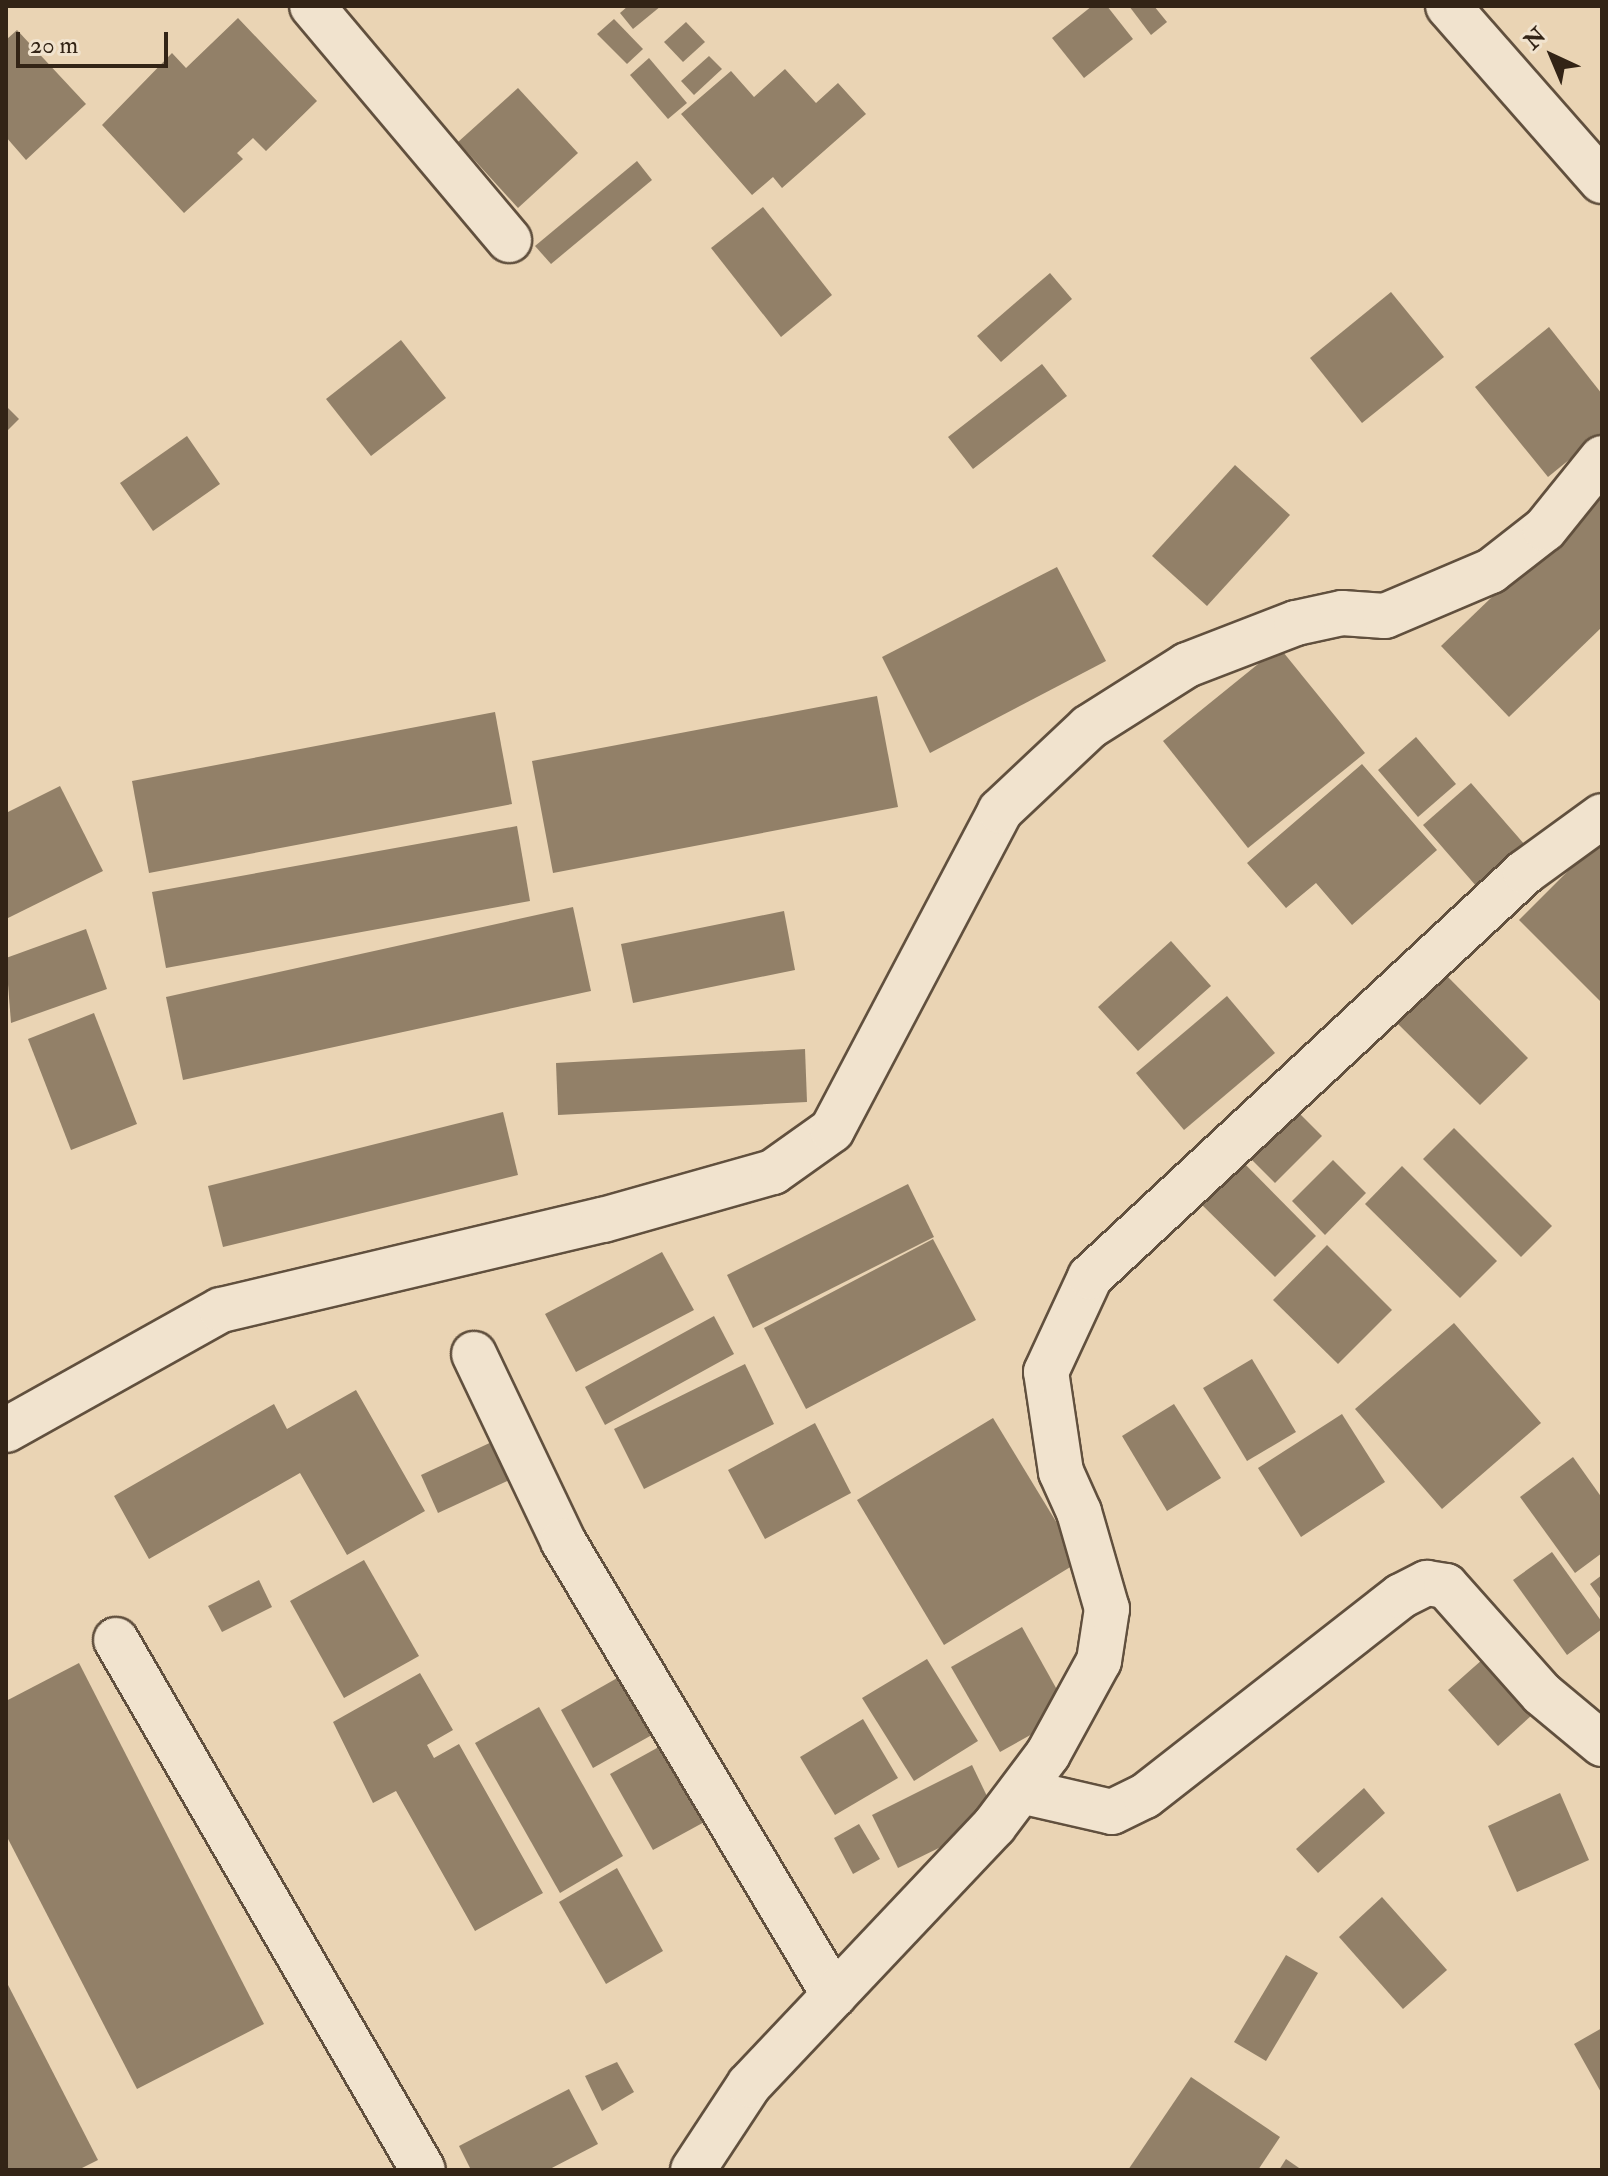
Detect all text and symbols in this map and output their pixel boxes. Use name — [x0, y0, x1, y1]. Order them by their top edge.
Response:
scale bar — [20, 16, 172, 66]
north arrow — [1512, 16, 1592, 96]
text: N — [1519, 22, 1552, 56]
text: 20 m — [30, 30, 78, 61]

